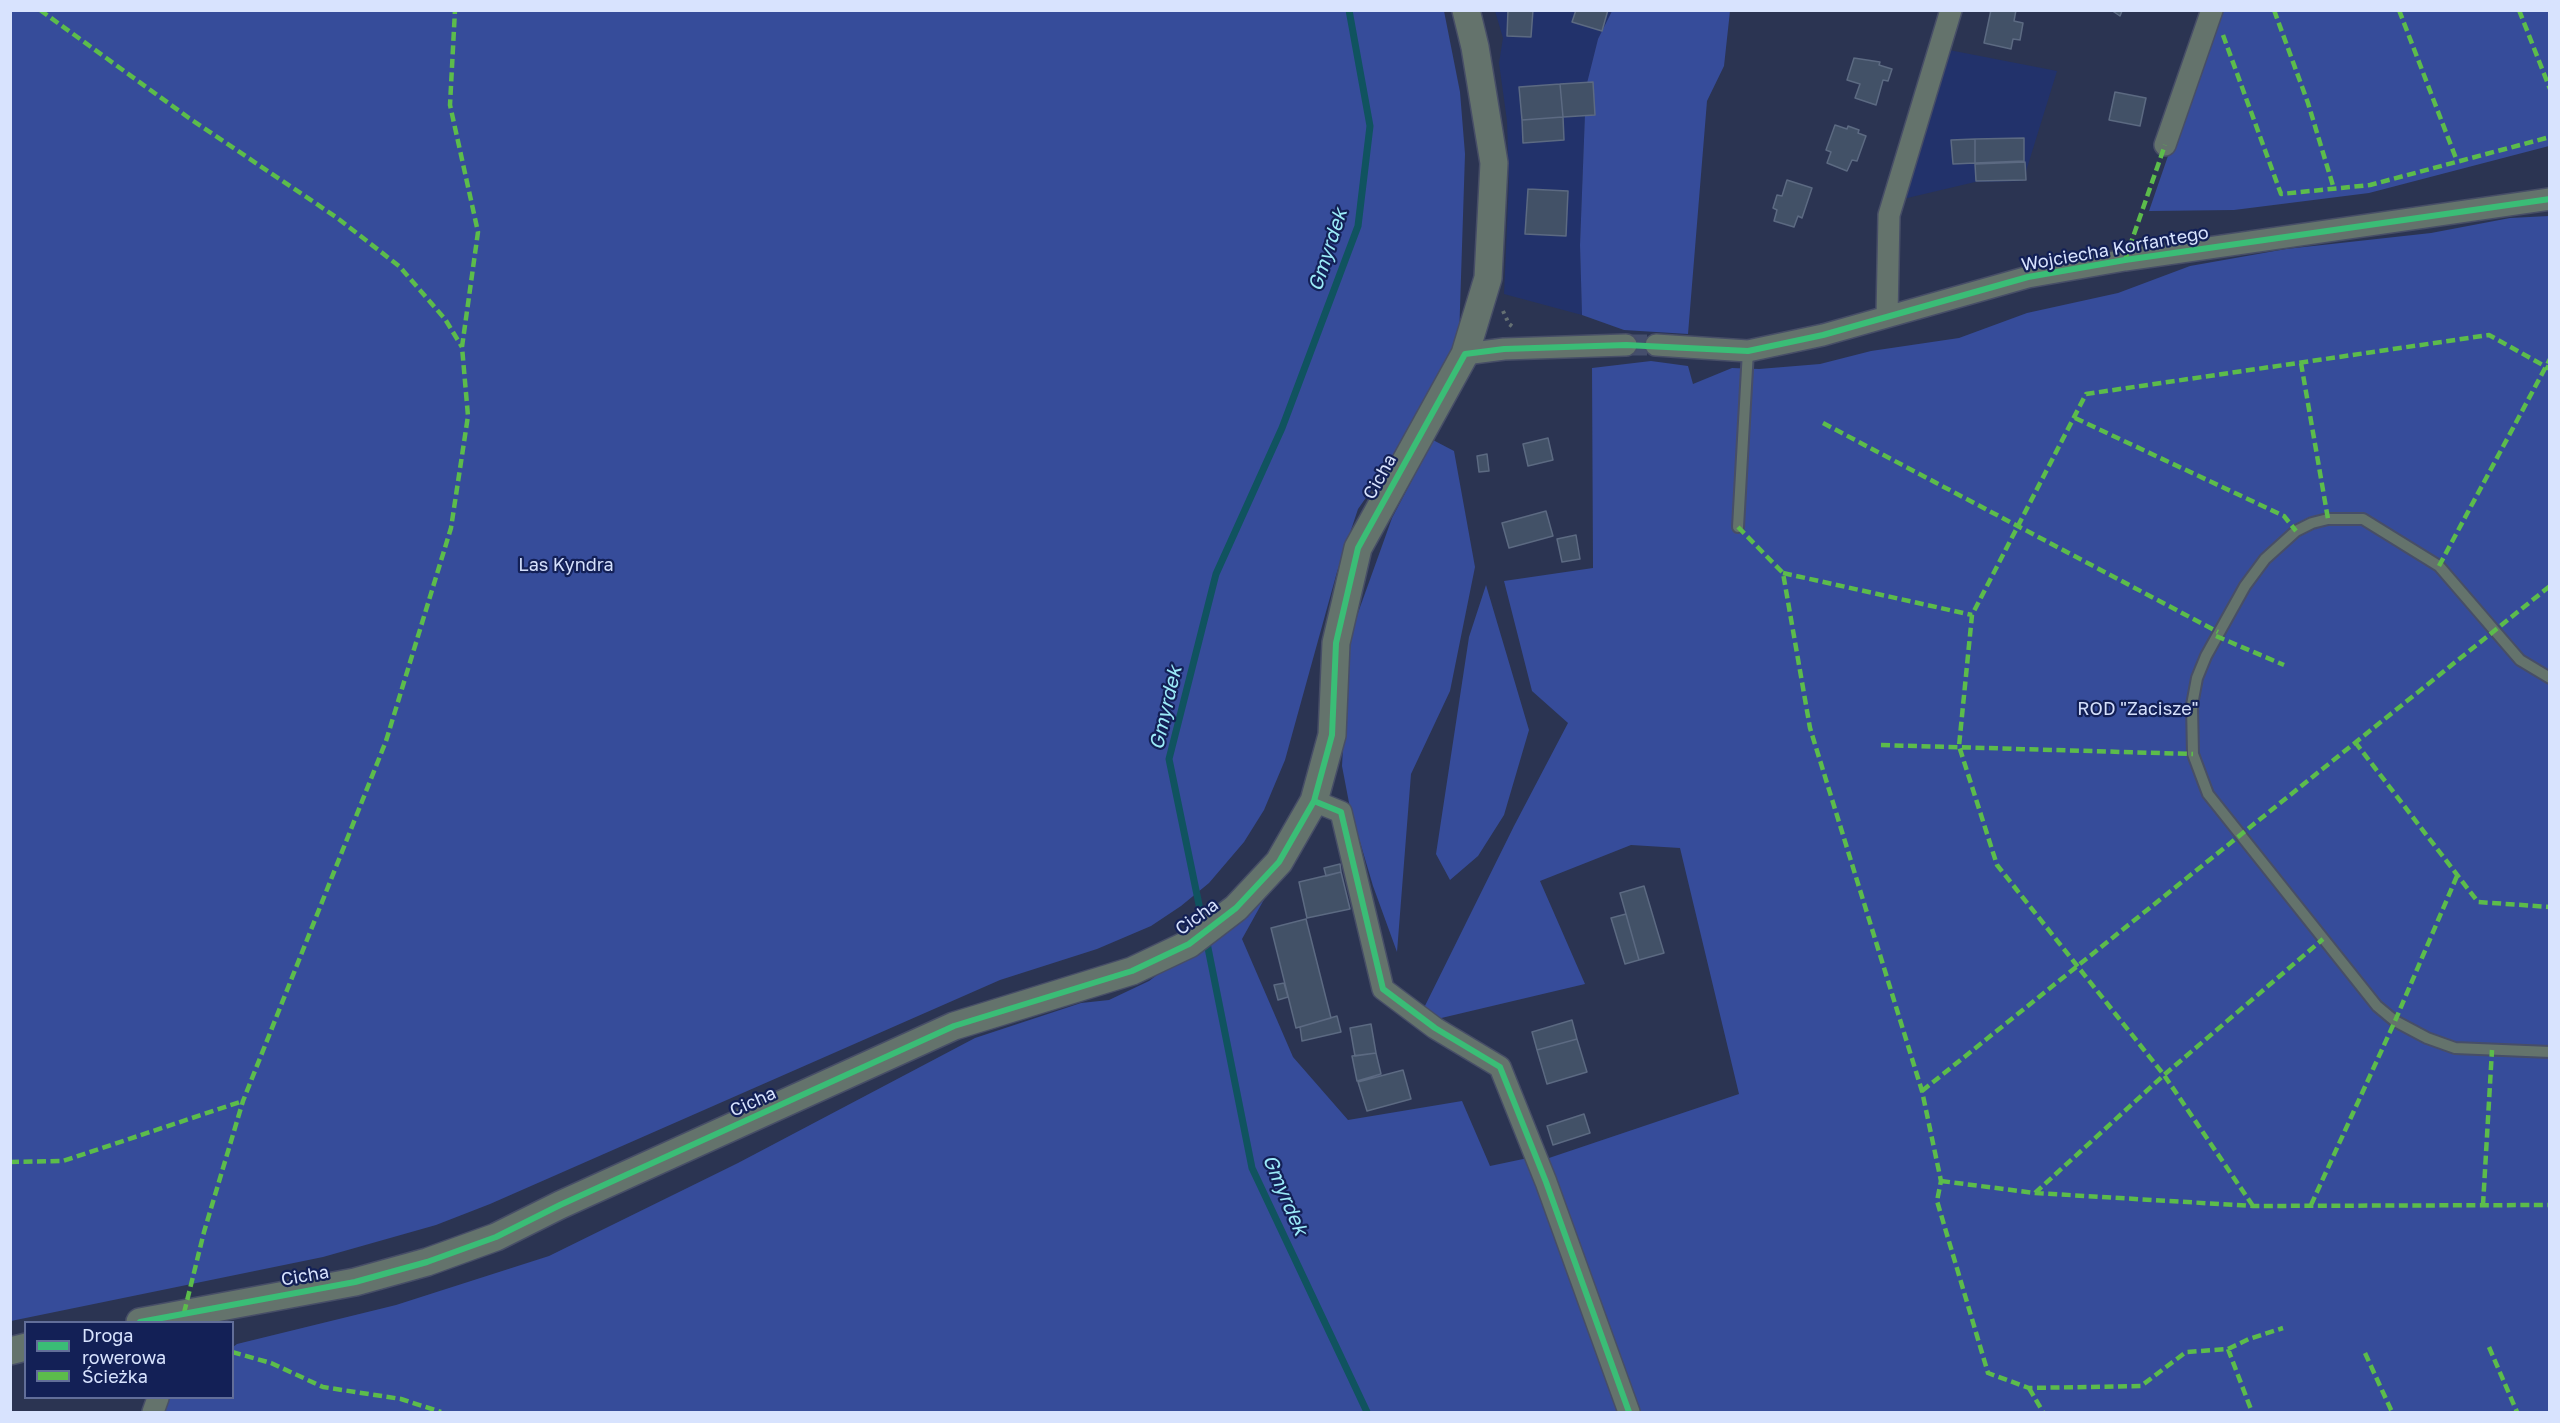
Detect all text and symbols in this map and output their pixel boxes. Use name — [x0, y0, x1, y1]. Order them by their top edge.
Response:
water label: Gmyrdek — [1303, 206, 1353, 294]
street label: Wojciecha Korfantego — [2020, 222, 2210, 276]
street label: Cicha — [1359, 451, 1401, 503]
park label: Las Kyndra — [518, 554, 614, 576]
water label: Gmyrdek — [1145, 664, 1187, 752]
park label: ROD "Zacisze" — [2077, 698, 2199, 720]
street label: Cicha — [1171, 894, 1223, 940]
street label: Cicha — [727, 1082, 779, 1122]
water label: Gmyrdek — [1257, 1151, 1313, 1239]
street label: Cicha — [279, 1261, 331, 1291]
legend — [24, 1321, 234, 1399]
text: Droga rowerowa — [82, 1324, 166, 1368]
text: Ścieżka — [82, 1365, 148, 1387]

